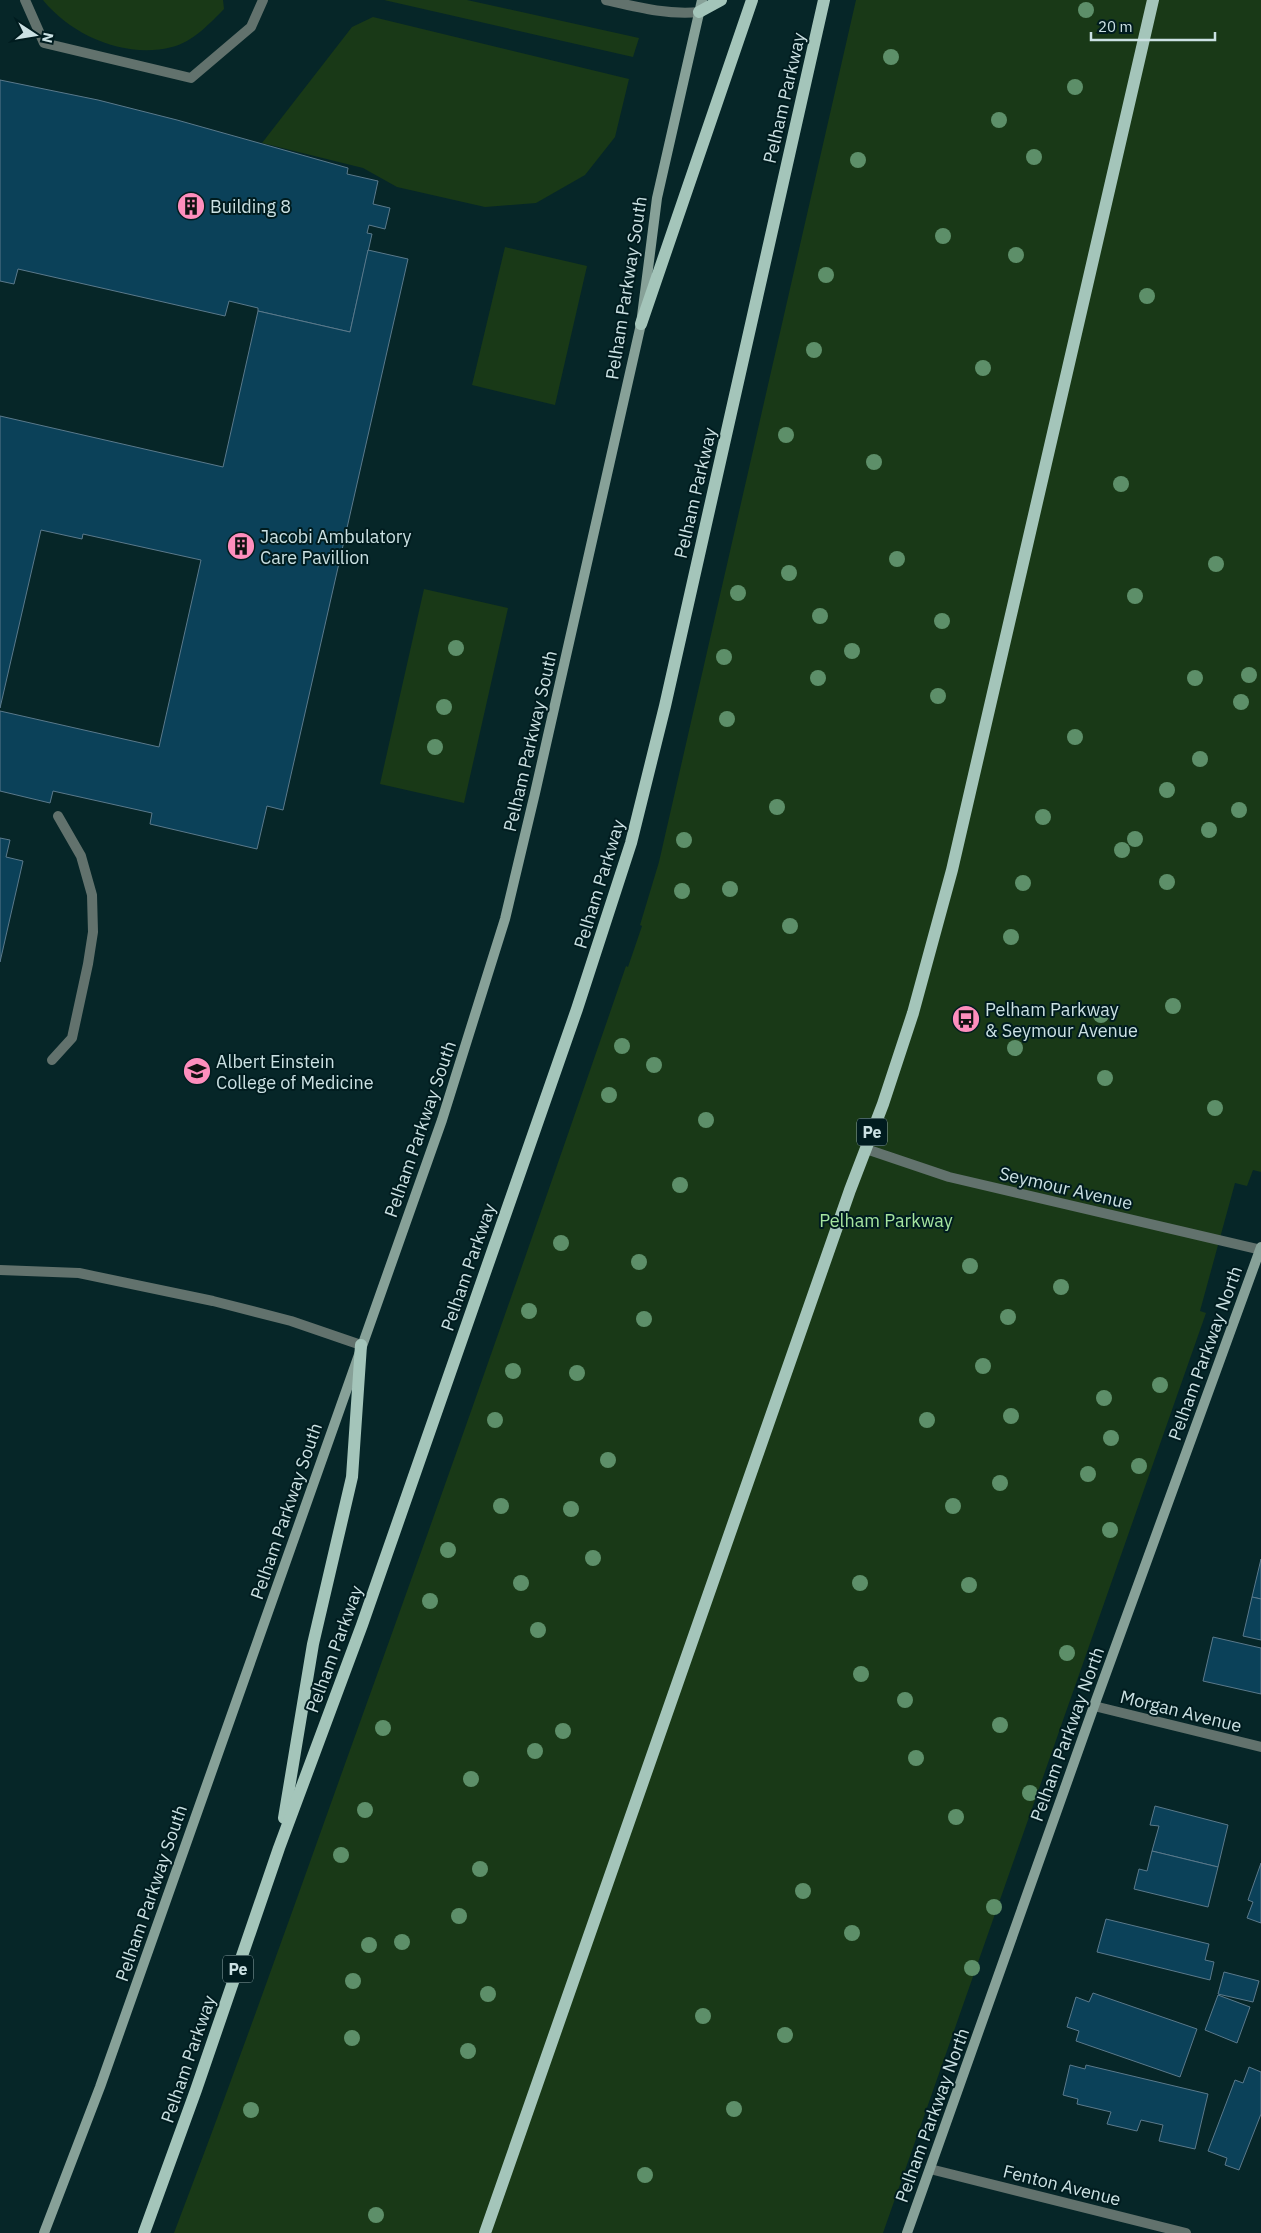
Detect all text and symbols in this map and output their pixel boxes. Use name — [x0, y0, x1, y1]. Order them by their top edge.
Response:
north arrow — [10, 10, 60, 60]
scale bar — [1091, 10, 1215, 42]
text: 20 m — [1098, 17, 1133, 36]
street label: Pelham Parkway — [758, 30, 810, 166]
text: N — [38, 31, 58, 45]
building icon: Building 8 — [176, 191, 206, 221]
place label: Building 8 — [210, 195, 291, 218]
street label: Pelham Parkway South — [600, 195, 652, 381]
street label: Pelham Parkway — [669, 425, 721, 561]
place label: Jacobi Ambulatory Care Pavillion — [260, 525, 412, 569]
building icon: Jacobi Ambulatory Care Pavillion — [226, 531, 256, 561]
street label: Pelham Parkway South — [498, 648, 562, 834]
street label: Pelham Parkway — [568, 817, 630, 951]
place label: Pelham Parkway & Seymour Avenue — [985, 998, 1138, 1042]
bus stop icon: Pelham Parkway & Seymour Avenue — [951, 1004, 981, 1034]
street label: Pelham Parkway South — [379, 1038, 461, 1220]
place label: Albert Einstein College of Medicine — [216, 1050, 374, 1094]
school or university icon: Albert Einstein College of Medicine — [182, 1056, 212, 1086]
road number: Pe — [857, 1118, 887, 1146]
street label: Seymour Avenue — [997, 1161, 1135, 1215]
street label: Pelham Parkway — [435, 1200, 501, 1334]
park label: Pelham Parkway — [819, 1209, 953, 1232]
street label: Pelham Parkway North — [1163, 1263, 1247, 1443]
street label: Pelham Parkway South — [245, 1420, 327, 1602]
street label: Pelham Parkway — [300, 1582, 368, 1716]
street label: Pelham Parkway North — [1025, 1644, 1109, 1824]
street label: Morgan Avenue — [1118, 1685, 1244, 1737]
street label: Pelham Parkway South — [110, 1802, 192, 1984]
road number: Pe — [223, 1956, 253, 1982]
street label: Pelham Parkway — [155, 1992, 221, 2126]
street label: Pelham Parkway North — [890, 2025, 974, 2205]
street label: Fenton Avenue — [1001, 2159, 1123, 2211]

